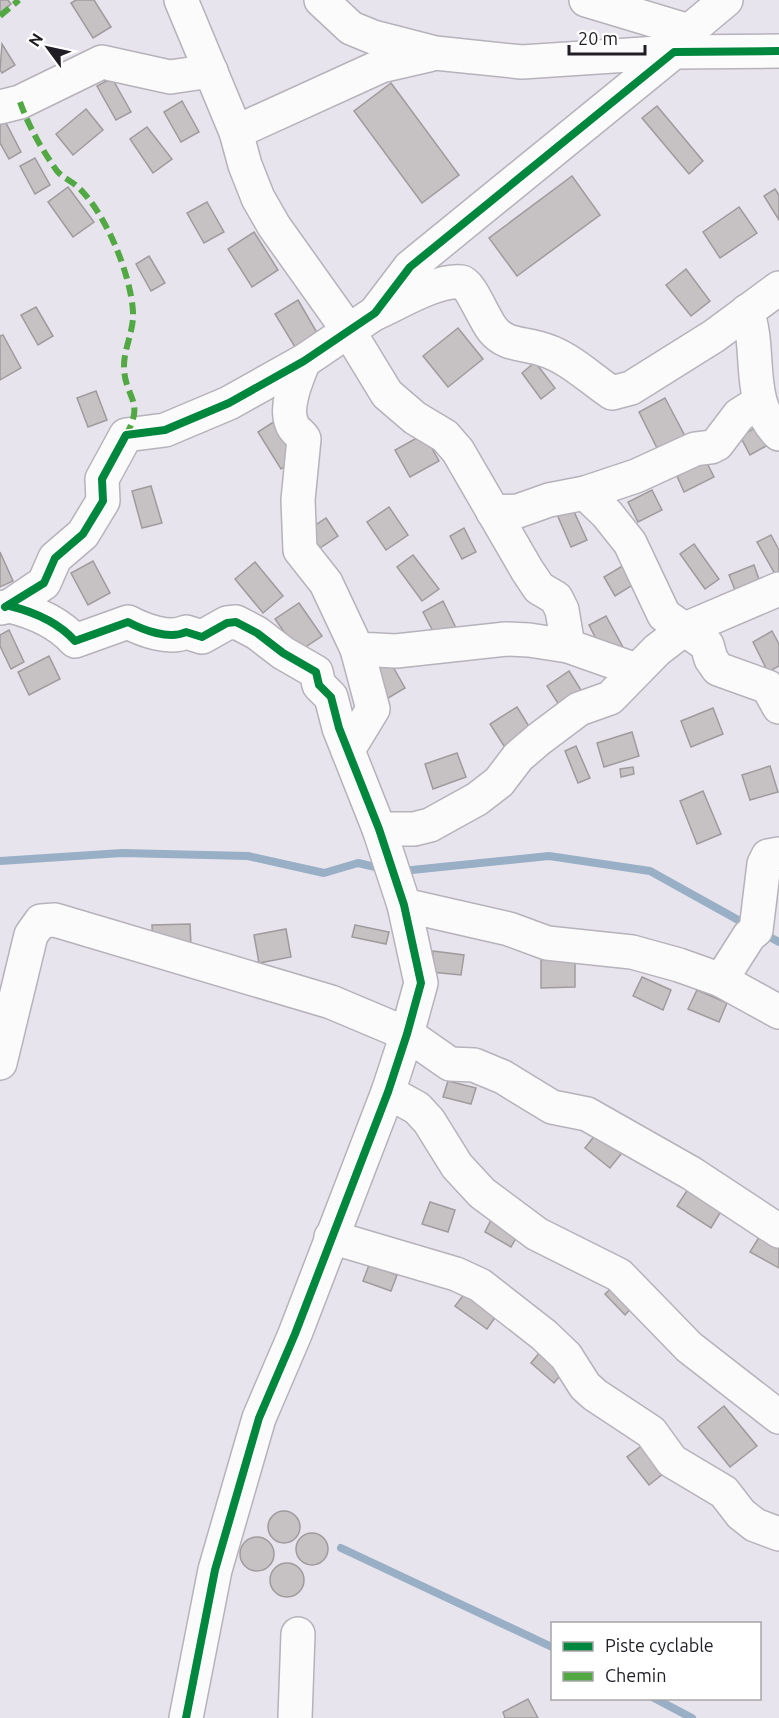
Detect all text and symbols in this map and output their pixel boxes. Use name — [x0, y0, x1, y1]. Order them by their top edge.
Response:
north arrow — [18, 18, 78, 78]
scale bar — [569, 18, 646, 56]
text: 20 m — [578, 28, 618, 48]
text: N — [25, 30, 46, 50]
legend — [551, 1622, 761, 1700]
text: Piste cyclable — [605, 1635, 714, 1655]
text: Chemin — [605, 1665, 666, 1685]

